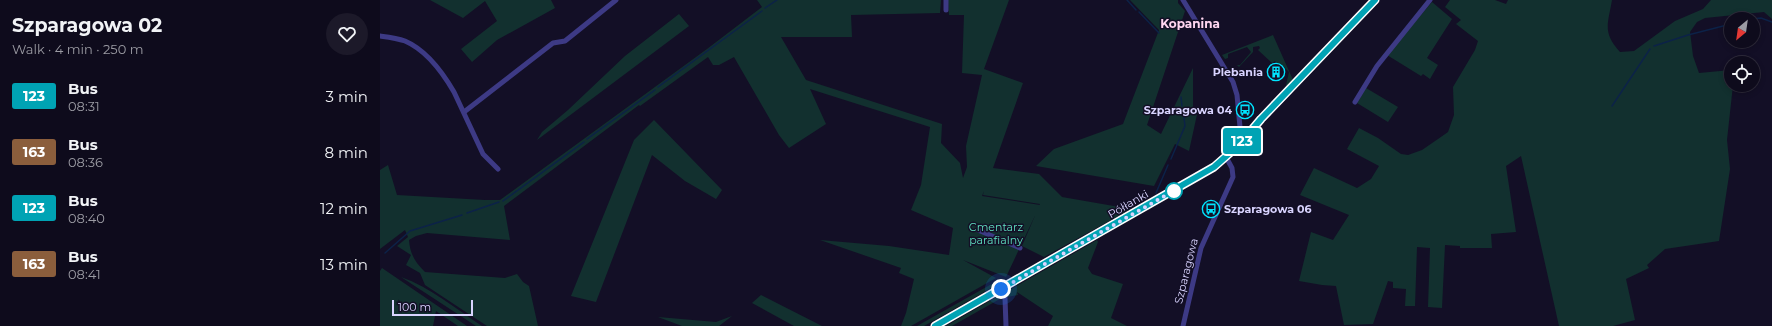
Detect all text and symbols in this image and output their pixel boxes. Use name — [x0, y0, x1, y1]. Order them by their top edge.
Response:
north arrow — [1724, 12, 1760, 48]
map controls — [1724, 12, 1760, 92]
button: heart — [326, 13, 368, 55]
text: Szparagowa 02 — [12, 14, 162, 37]
district label: Kopanina — [1160, 16, 1220, 31]
text: Walk · 4 min · 250 m — [12, 41, 143, 57]
button: locate — [1724, 56, 1760, 92]
building icon: Plebania — [1266, 62, 1286, 82]
place label: Plebania — [1213, 65, 1263, 79]
text: Bus — [68, 79, 98, 98]
text: 123 — [23, 87, 45, 105]
text: 3 min — [326, 87, 368, 106]
text: 08:31 — [68, 98, 100, 114]
bus stop icon: Szparagowa 04 — [1235, 100, 1255, 120]
place label: Szparagowa 04 — [1144, 103, 1232, 117]
line badge: 123 — [1219, 128, 1265, 154]
text: 123 — [1231, 132, 1253, 150]
text: Bus — [68, 135, 98, 154]
text: 163 — [23, 143, 45, 161]
text: 8 min — [324, 143, 368, 162]
text: 08:36 — [68, 154, 103, 170]
unlabelled marker — [1165, 182, 1183, 200]
street label: Półłanki — [1105, 187, 1151, 221]
text: Bus — [68, 191, 98, 210]
text: 123 — [23, 199, 45, 217]
text: 12 min — [320, 199, 368, 218]
bus stop icon: Szparagowa 06 — [1201, 199, 1221, 219]
place label: Szparagowa 06 — [1224, 202, 1312, 216]
text: 08:40 — [68, 210, 105, 226]
park label: Cmentarz parafialny — [969, 220, 1024, 247]
street label: Szparagowa — [1171, 237, 1201, 305]
text: Bus — [68, 247, 98, 266]
text: 163 — [23, 255, 45, 273]
text: 13 min — [320, 255, 368, 274]
text: 08:41 — [68, 266, 101, 282]
your location — [991, 279, 1011, 299]
scale bar — [392, 298, 473, 317]
text: 100 m — [398, 300, 431, 314]

